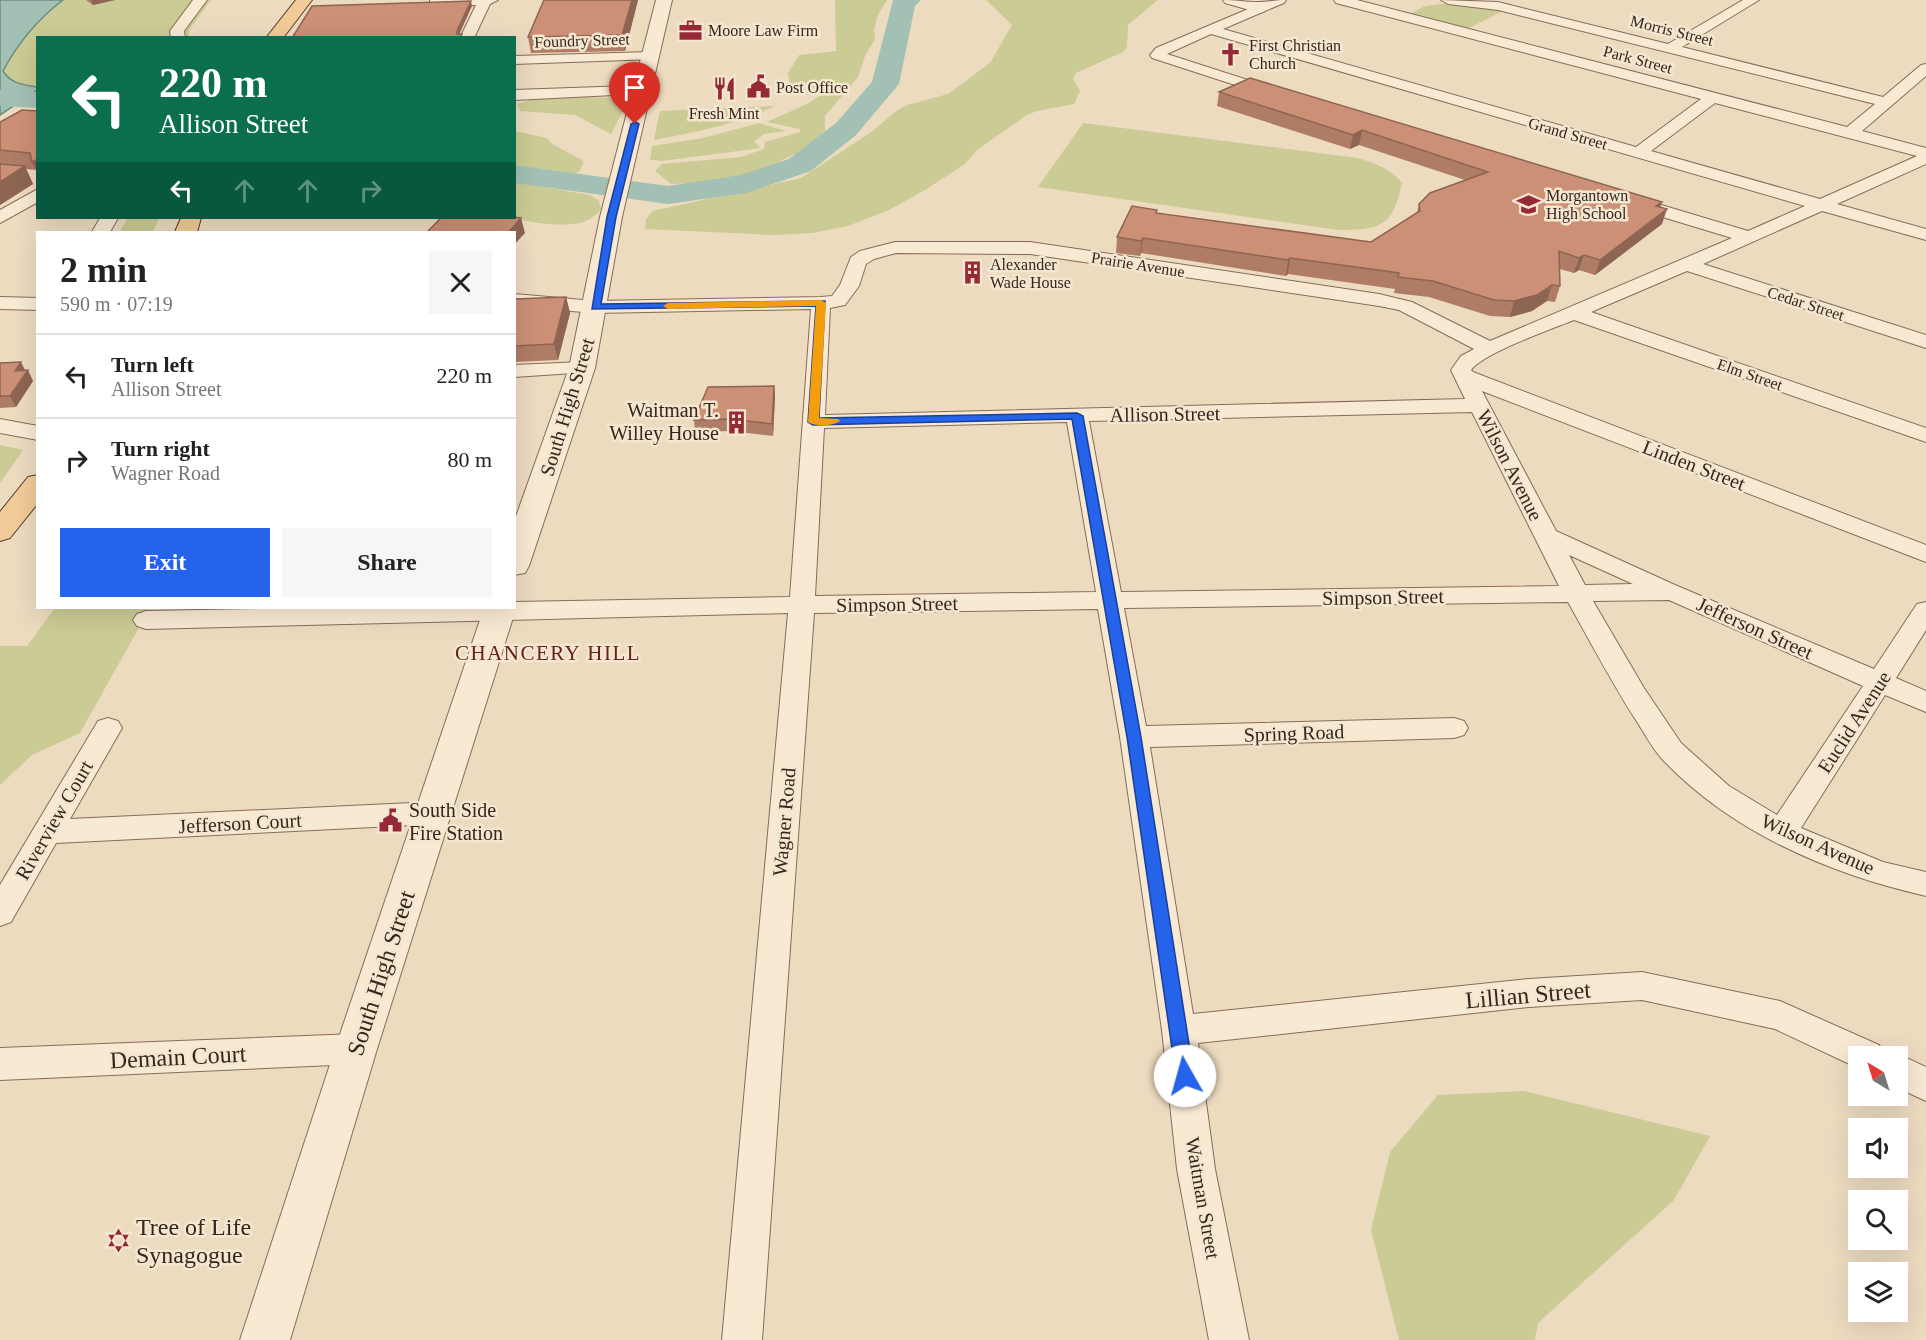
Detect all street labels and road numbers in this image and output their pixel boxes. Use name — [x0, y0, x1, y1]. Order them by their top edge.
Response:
street label: Morris Street — [1629, 12, 1716, 49]
street label: Foundry Street — [534, 30, 631, 52]
street label: Park Street — [1602, 42, 1675, 77]
street label: Grand Street — [1526, 114, 1610, 153]
street label: Prairie Avenue — [1090, 249, 1186, 280]
street label: Cedar Street — [1765, 283, 1847, 324]
street label: South High Street — [536, 335, 600, 479]
street label: Elm Street — [1715, 355, 1785, 394]
street label: Allison Street — [1110, 402, 1221, 426]
street label: Wilson Avenue — [1473, 406, 1547, 524]
street label: Linden Street — [1639, 435, 1749, 495]
street label: Simpson Street — [1322, 585, 1444, 610]
street label: Simpson Street — [836, 592, 958, 617]
street label: Jefferson Street — [1694, 593, 1817, 664]
street label: Euclid Avenue — [1813, 667, 1895, 777]
street label: Spring Road — [1243, 720, 1345, 747]
street label: Riverview Court — [11, 756, 97, 883]
street label: Wagner Road — [768, 767, 801, 877]
street label: Jefferson Court — [178, 809, 303, 837]
street label: Wilson Avenue — [1758, 809, 1878, 879]
street label: South High Street — [342, 887, 420, 1059]
street label: Lillian Street — [1464, 977, 1592, 1013]
street label: Demain Court — [109, 1040, 247, 1074]
street label: Waitman Street — [1181, 1135, 1225, 1261]

